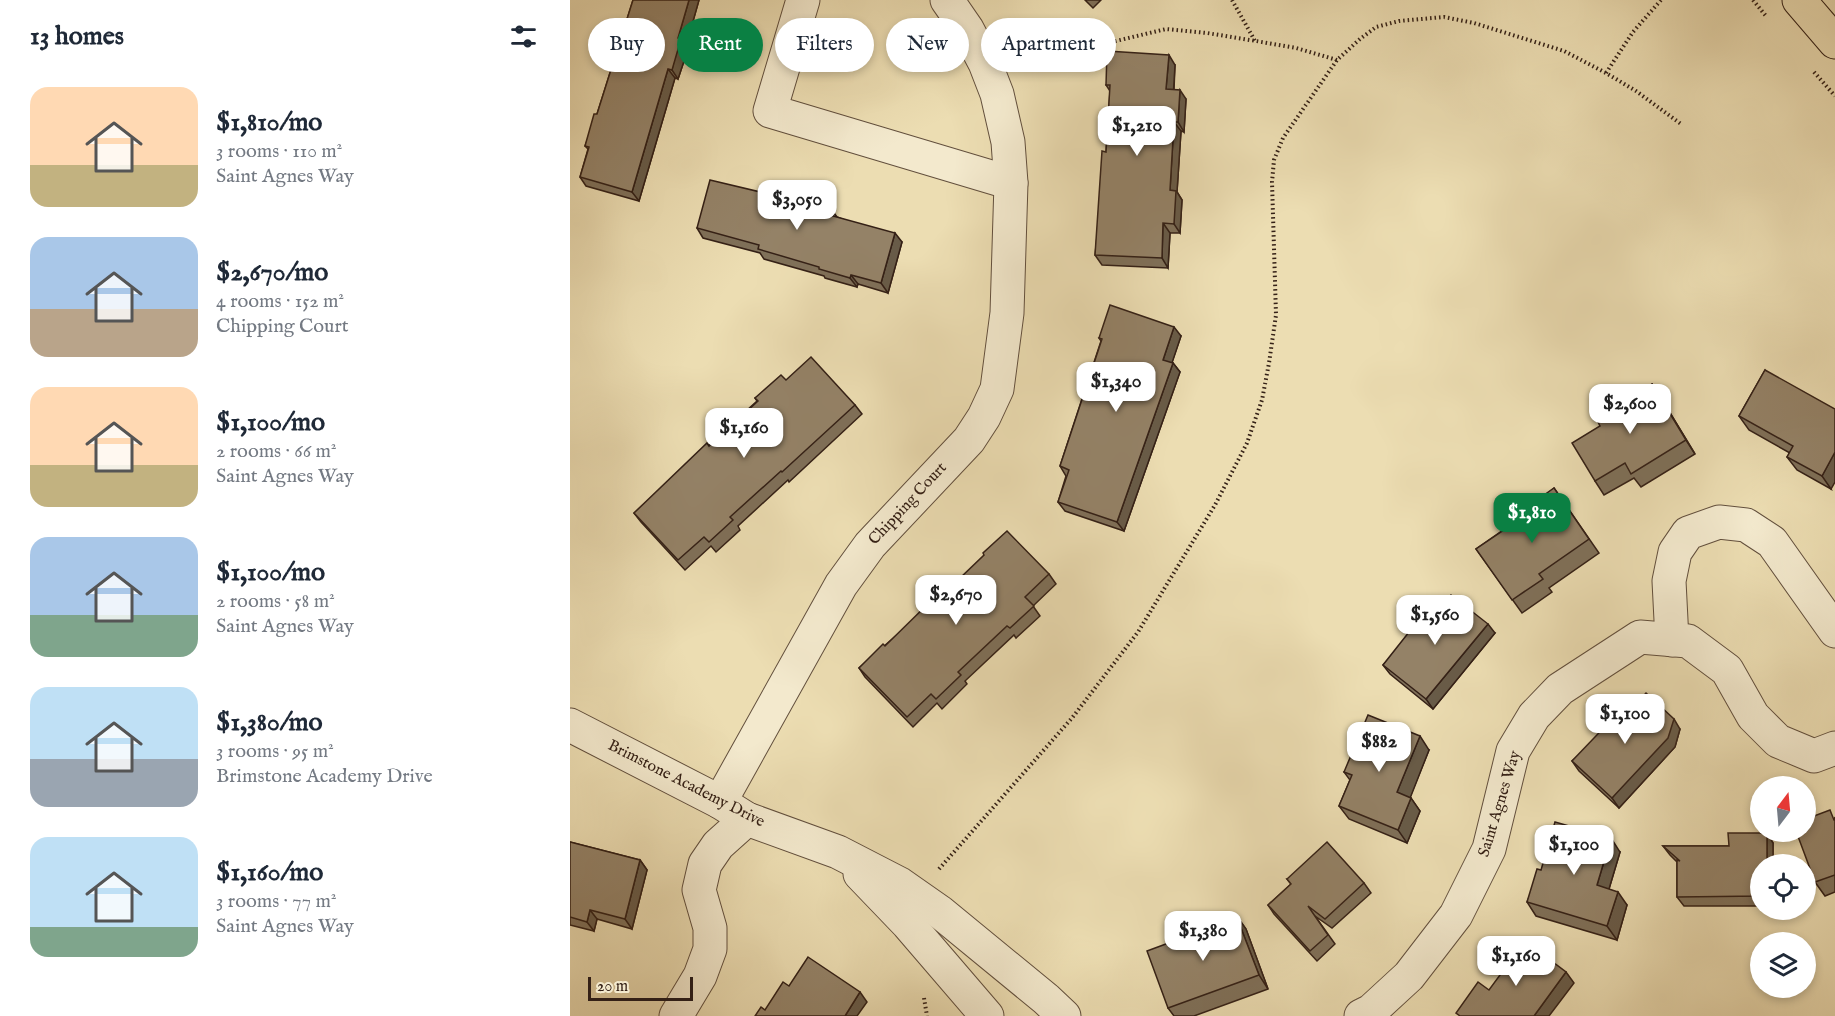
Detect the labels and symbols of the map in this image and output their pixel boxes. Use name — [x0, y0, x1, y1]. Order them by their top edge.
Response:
pin: $1,210 — [1088, 106, 1186, 157]
pin: $3,050 — [748, 180, 846, 231]
pin: $1,340 — [1067, 362, 1165, 413]
pin: $2,600 — [1581, 384, 1679, 435]
pin: $1,160 — [695, 408, 793, 459]
street label: Chipping Court — [865, 458, 952, 550]
pin: $1,810 — [1483, 493, 1581, 544]
pin: $2,670 — [907, 575, 1005, 626]
pin: $1,560 — [1386, 595, 1484, 646]
pin: $1,100 — [1576, 694, 1674, 745]
pin: $882 — [1343, 722, 1415, 773]
street label: Brimstone Academy Drive — [604, 736, 768, 832]
street label: Saint Agnes Way — [1474, 748, 1526, 860]
north arrow — [1750, 776, 1816, 842]
pin: $1,100 — [1525, 825, 1623, 876]
pin: $1,380 — [1154, 911, 1252, 962]
pin: $1,160 — [1467, 936, 1565, 987]
scale bar — [588, 974, 693, 1002]

